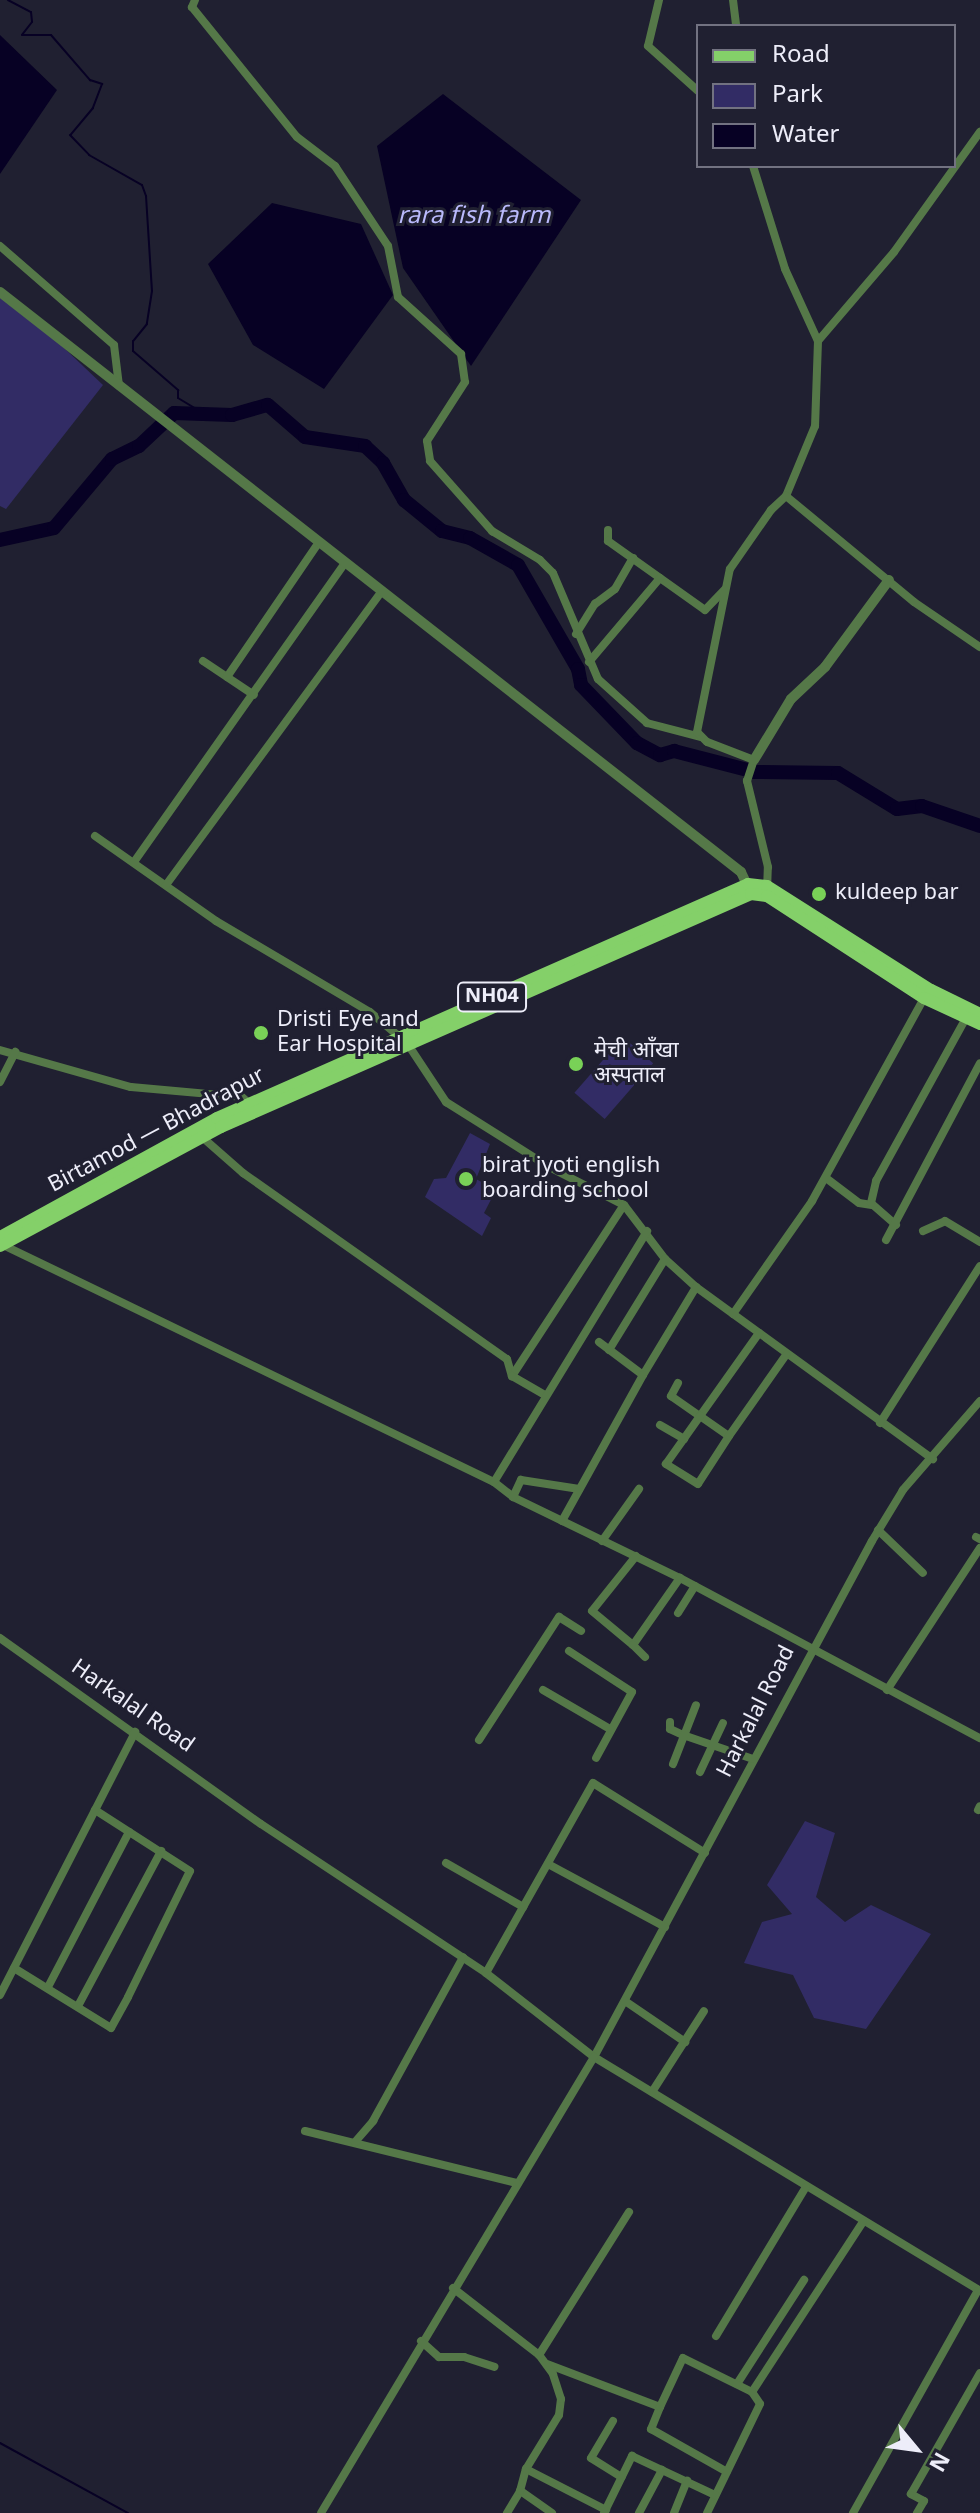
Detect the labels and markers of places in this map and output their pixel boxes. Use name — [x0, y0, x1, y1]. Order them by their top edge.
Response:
place label: kuldeep bar — [835, 881, 959, 907]
marker: kuldeep bar — [810, 885, 828, 903]
place label: Dristi Eye and Ear Hospital — [277, 1007, 419, 1058]
marker: Dristi Eye and Ear Hospital — [252, 1024, 270, 1042]
place label: मेची आँखा अस्पताल — [594, 1038, 679, 1090]
marker: मेची आँखा अस्पताल — [565, 1053, 587, 1075]
place label: birat jyoti english boarding school — [482, 1153, 660, 1204]
marker: birat jyoti english boarding school — [457, 1170, 475, 1188]

